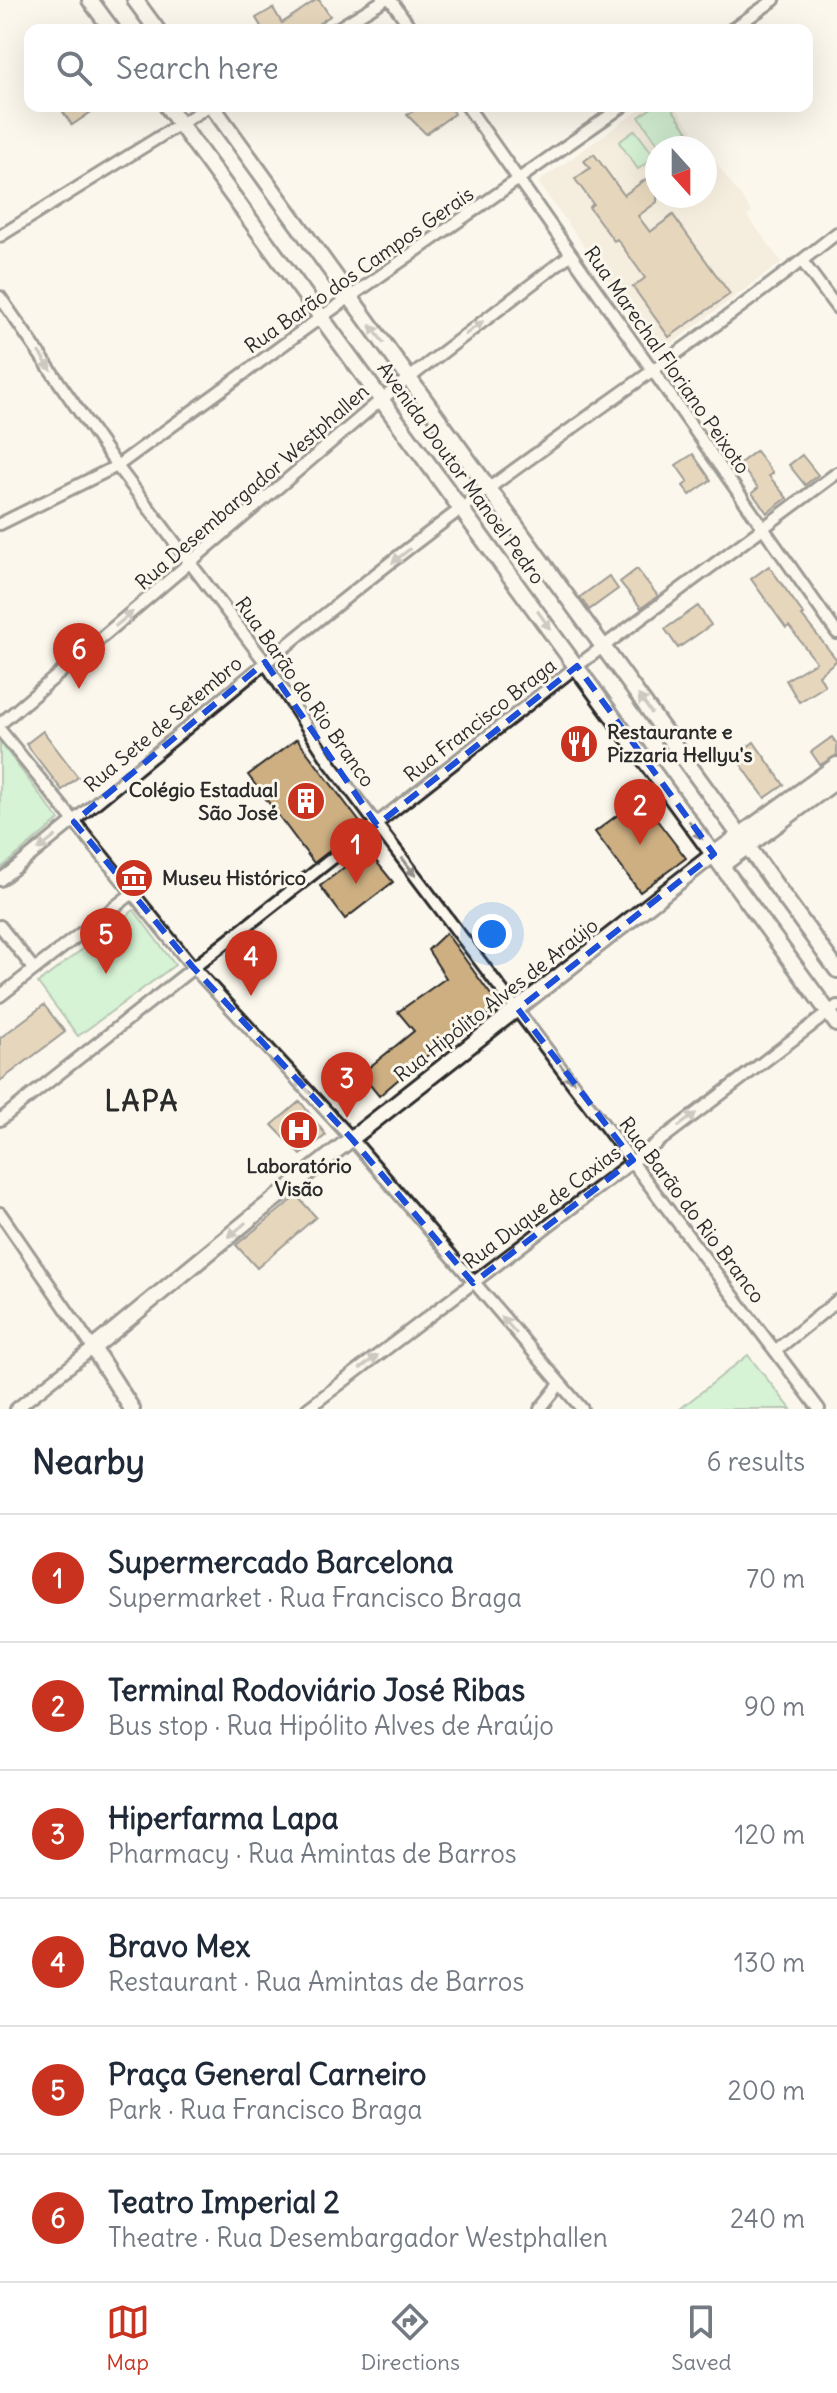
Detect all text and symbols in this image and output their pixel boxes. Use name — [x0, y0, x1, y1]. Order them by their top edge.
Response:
search box — [24, 24, 813, 112]
icon: search — [52, 46, 96, 90]
text: Search here — [116, 49, 279, 87]
north arrow — [645, 136, 717, 208]
street label: Rua Barão dos Campos Gerais — [239, 181, 478, 358]
street label: Rua Marechal Floriano Peixoto — [579, 241, 756, 478]
one-way arrow — [464, 320, 484, 336]
one-way arrow — [369, 323, 385, 345]
one-way arrow — [37, 350, 52, 371]
street label: Avenida Doutor Manoel Pedro — [372, 357, 550, 589]
street label: Rua Desembargador Westphallen — [130, 378, 374, 595]
one-way arrow — [391, 547, 411, 564]
street label: Rua Barão do Rio Branco — [230, 592, 381, 792]
one-way arrow — [535, 610, 551, 631]
one-way arrow — [114, 611, 134, 628]
pin: 6 — [53, 623, 105, 689]
street label: Rua Sete de Setembro — [79, 650, 247, 797]
street label: Rua Francisco Braga — [399, 652, 561, 787]
one-way arrow — [637, 693, 653, 714]
place label: Restaurante e Pizzaria Hellyu's — [607, 719, 753, 767]
restaurant icon: Restaurante e Pizzaria Hellyu's — [558, 723, 600, 765]
place label: Colégio Estadual São José — [129, 777, 278, 825]
pin: 2 — [614, 779, 666, 845]
building icon: Colégio Estadual São José — [285, 780, 327, 822]
pin: 1 — [330, 818, 382, 884]
one-way arrow — [688, 820, 704, 841]
one-way arrow — [37, 835, 57, 851]
museum icon: Museu Histórico — [113, 857, 155, 899]
one-way arrow — [401, 857, 417, 877]
place label: Museu Histórico — [162, 865, 306, 890]
pin: 5 — [80, 908, 132, 974]
street label: Rua Hipólito Alves de Araújo — [389, 912, 603, 1087]
your location — [472, 914, 512, 954]
pin: 4 — [225, 930, 277, 996]
pin: 3 — [321, 1052, 373, 1118]
one-way arrow — [559, 1063, 575, 1083]
one-way arrow — [294, 1076, 312, 1095]
district label: LAPA — [104, 1083, 180, 1119]
hospital icon: Laboratório Visão — [278, 1109, 320, 1151]
street label: Rua Barão do Rio Branco — [614, 1112, 771, 1308]
one-way arrow — [677, 1112, 697, 1128]
street label: Rua Duque de Caxias — [458, 1139, 625, 1274]
place label: Laboratório Visão — [246, 1153, 352, 1201]
one-way arrow — [227, 1221, 247, 1238]
one-way arrow — [501, 1315, 518, 1335]
one-way arrow — [359, 1354, 379, 1370]
text: Nearby — [32, 1440, 145, 1483]
text: 6 results — [707, 1445, 805, 1478]
text: Supermercado Barcelona — [108, 1543, 454, 1581]
text: 1 — [53, 1562, 63, 1595]
text: 70 m — [746, 1562, 805, 1595]
text: Supermarket · Rua Francisco Braga — [108, 1581, 522, 1614]
text: Terminal Rodoviário José Ribas — [108, 1671, 525, 1709]
text: 2 — [51, 1690, 65, 1723]
text: 90 m — [744, 1690, 805, 1723]
text: Bus stop · Rua Hipólito Alves de Araújo — [108, 1709, 554, 1742]
text: Hiperfarma Lapa — [108, 1799, 339, 1837]
text: 3 — [51, 1818, 65, 1851]
text: 120 m — [734, 1818, 805, 1851]
text: Pharmacy · Rua Amintas de Barros — [108, 1837, 517, 1870]
text: Bravo Mex — [108, 1927, 250, 1965]
text: 4 — [50, 1946, 66, 1979]
text: 130 m — [734, 1946, 805, 1979]
text: Restaurant · Rua Amintas de Barros — [108, 1965, 524, 1998]
text: Praça General Carneiro — [108, 2055, 426, 2093]
text: 5 — [51, 2074, 65, 2107]
text: 200 m — [728, 2074, 805, 2107]
text: Park · Rua Francisco Braga — [108, 2093, 422, 2126]
text: Teatro Imperial 2 — [108, 2183, 340, 2221]
text: 6 — [50, 2202, 66, 2235]
text: 240 m — [730, 2202, 805, 2235]
text: Theatre · Rua Desembargador Westphallen — [108, 2221, 608, 2254]
tab: Map — [106, 2300, 150, 2376]
tab: Directions — [361, 2300, 460, 2376]
tab: Saved — [671, 2300, 731, 2376]

